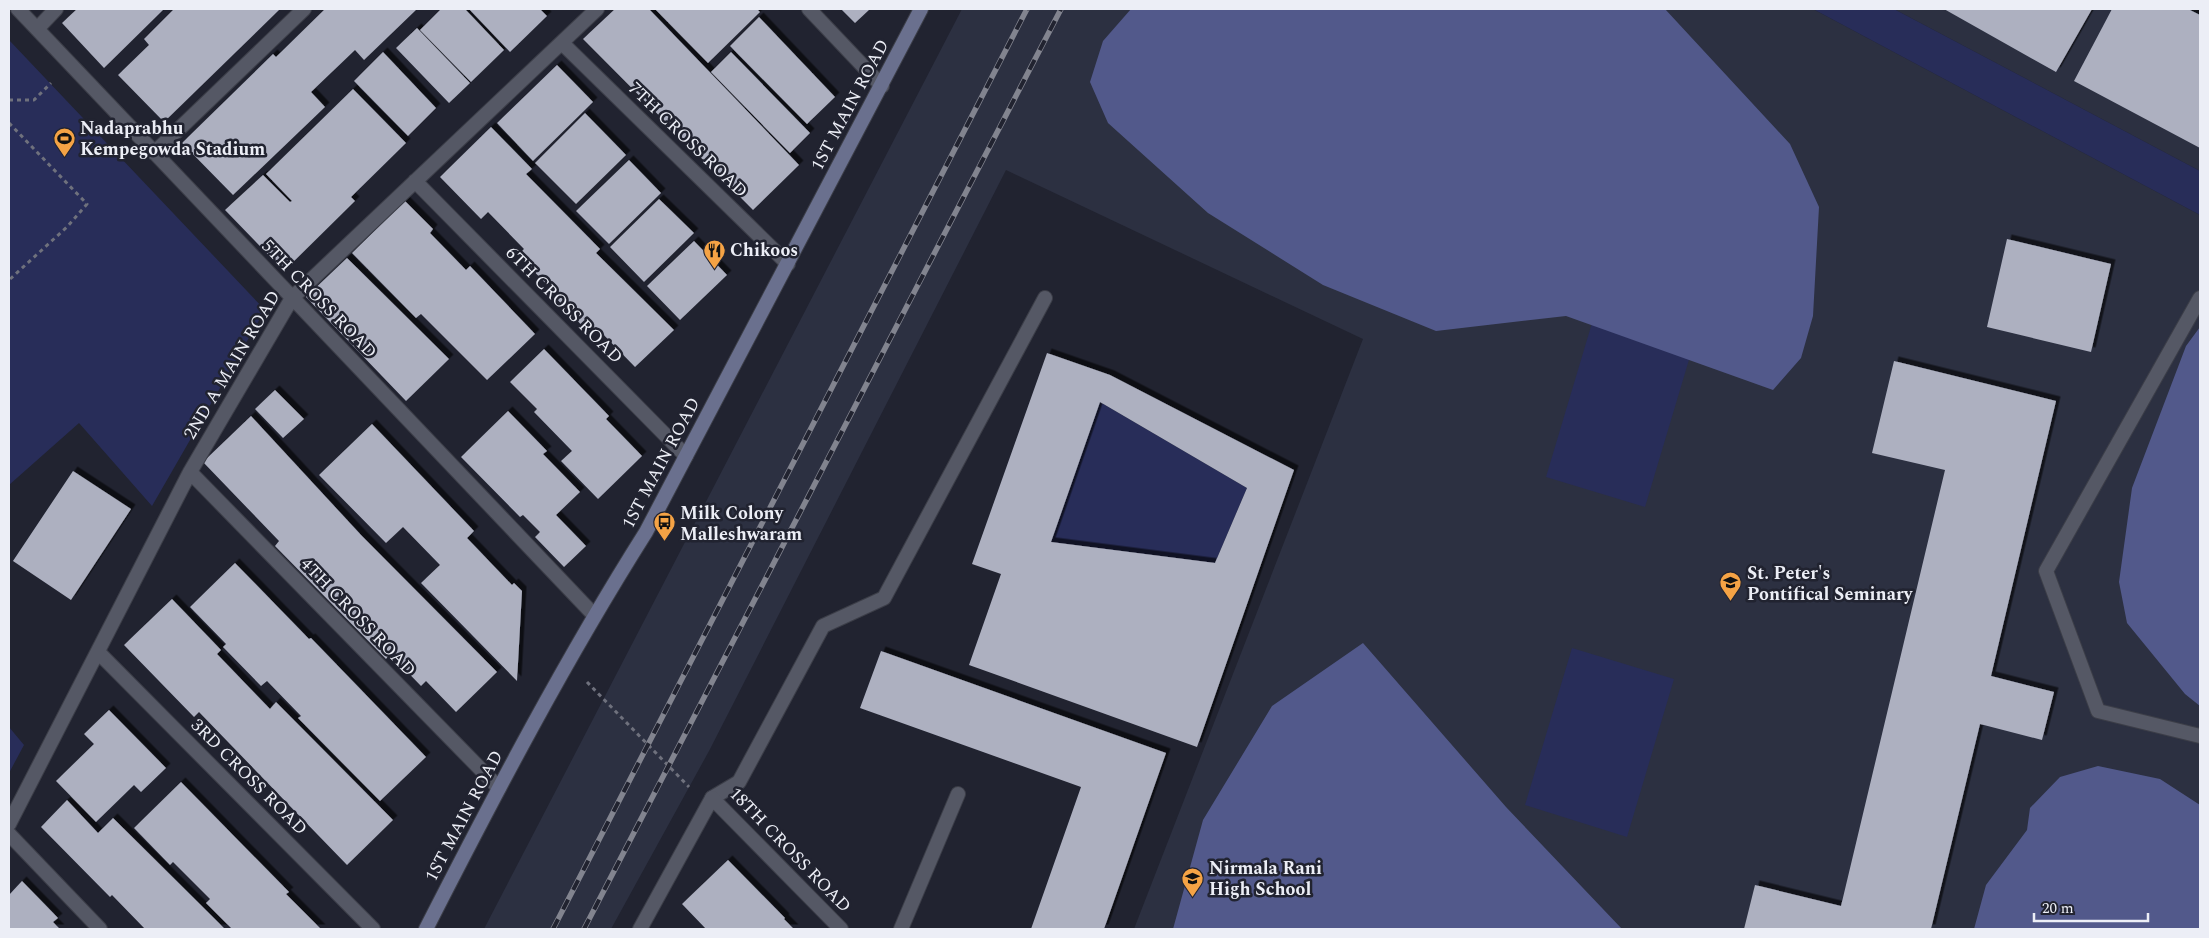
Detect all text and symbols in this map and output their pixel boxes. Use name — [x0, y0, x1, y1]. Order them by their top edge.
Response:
street label: 1ST MAIN ROAD — [804, 35, 896, 175]
street label: 7TH CROSS ROAD — [622, 76, 754, 204]
place label: Nadaprabhu Kempegowda Stadium — [80, 115, 265, 163]
sports icon: Nadaprabhu Kempegowda Stadium — [52, 126, 76, 157]
street label: 5TH CROSS ROAD — [255, 233, 383, 365]
place label: Chikoos — [730, 237, 798, 264]
restaurant icon: Chikoos — [702, 238, 726, 269]
street label: 6TH CROSS ROAD — [499, 240, 629, 370]
street label: 2ND A MAIN ROAD — [177, 285, 287, 445]
street label: 1ST MAIN ROAD — [615, 393, 707, 533]
place label: Milk Colony Malleshwaram — [680, 500, 802, 548]
bus stop icon: Milk Colony Malleshwaram — [652, 511, 676, 542]
street label: 4TH CROSS ROAD — [294, 551, 422, 683]
place label: St. Peter's Pontifical Seminary — [1747, 560, 1914, 608]
school or university icon: St. Peter's Pontifical Seminary — [1719, 571, 1743, 602]
street label: 3RD CROSS ROAD — [184, 712, 314, 842]
street label: 1ST MAIN ROAD — [418, 746, 510, 886]
street label: 18TH CROSS ROAD — [723, 781, 857, 919]
place label: Nirmala Rani High School — [1209, 855, 1322, 903]
school or university icon: Nirmala Rani High School — [1181, 866, 1205, 897]
scale bar — [2034, 890, 2148, 922]
text: 20 m — [2042, 897, 2074, 920]

